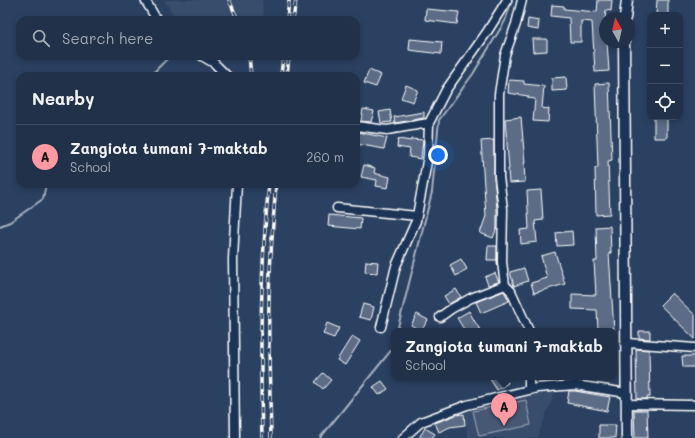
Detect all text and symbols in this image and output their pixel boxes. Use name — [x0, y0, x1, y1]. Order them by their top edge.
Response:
north arrow — [599, 12, 635, 48]
map controls — [647, 12, 683, 120]
button: + — [647, 12, 683, 48]
search box — [16, 16, 360, 60]
icon: search — [30, 27, 52, 49]
text: Search here — [62, 28, 153, 48]
button: − — [647, 48, 683, 84]
button: locate — [647, 84, 683, 120]
text: Nearby — [32, 87, 94, 109]
text: Zangiota tumani 7-maktab — [70, 138, 268, 158]
your location — [428, 145, 448, 165]
text: A — [40, 148, 50, 165]
text: 260 m — [306, 148, 344, 165]
text: School — [70, 158, 111, 175]
popup — [391, 328, 617, 380]
text: Zangiota tumani 7-maktab — [405, 336, 603, 356]
text: School — [405, 356, 446, 373]
pin: A — [491, 393, 517, 426]

